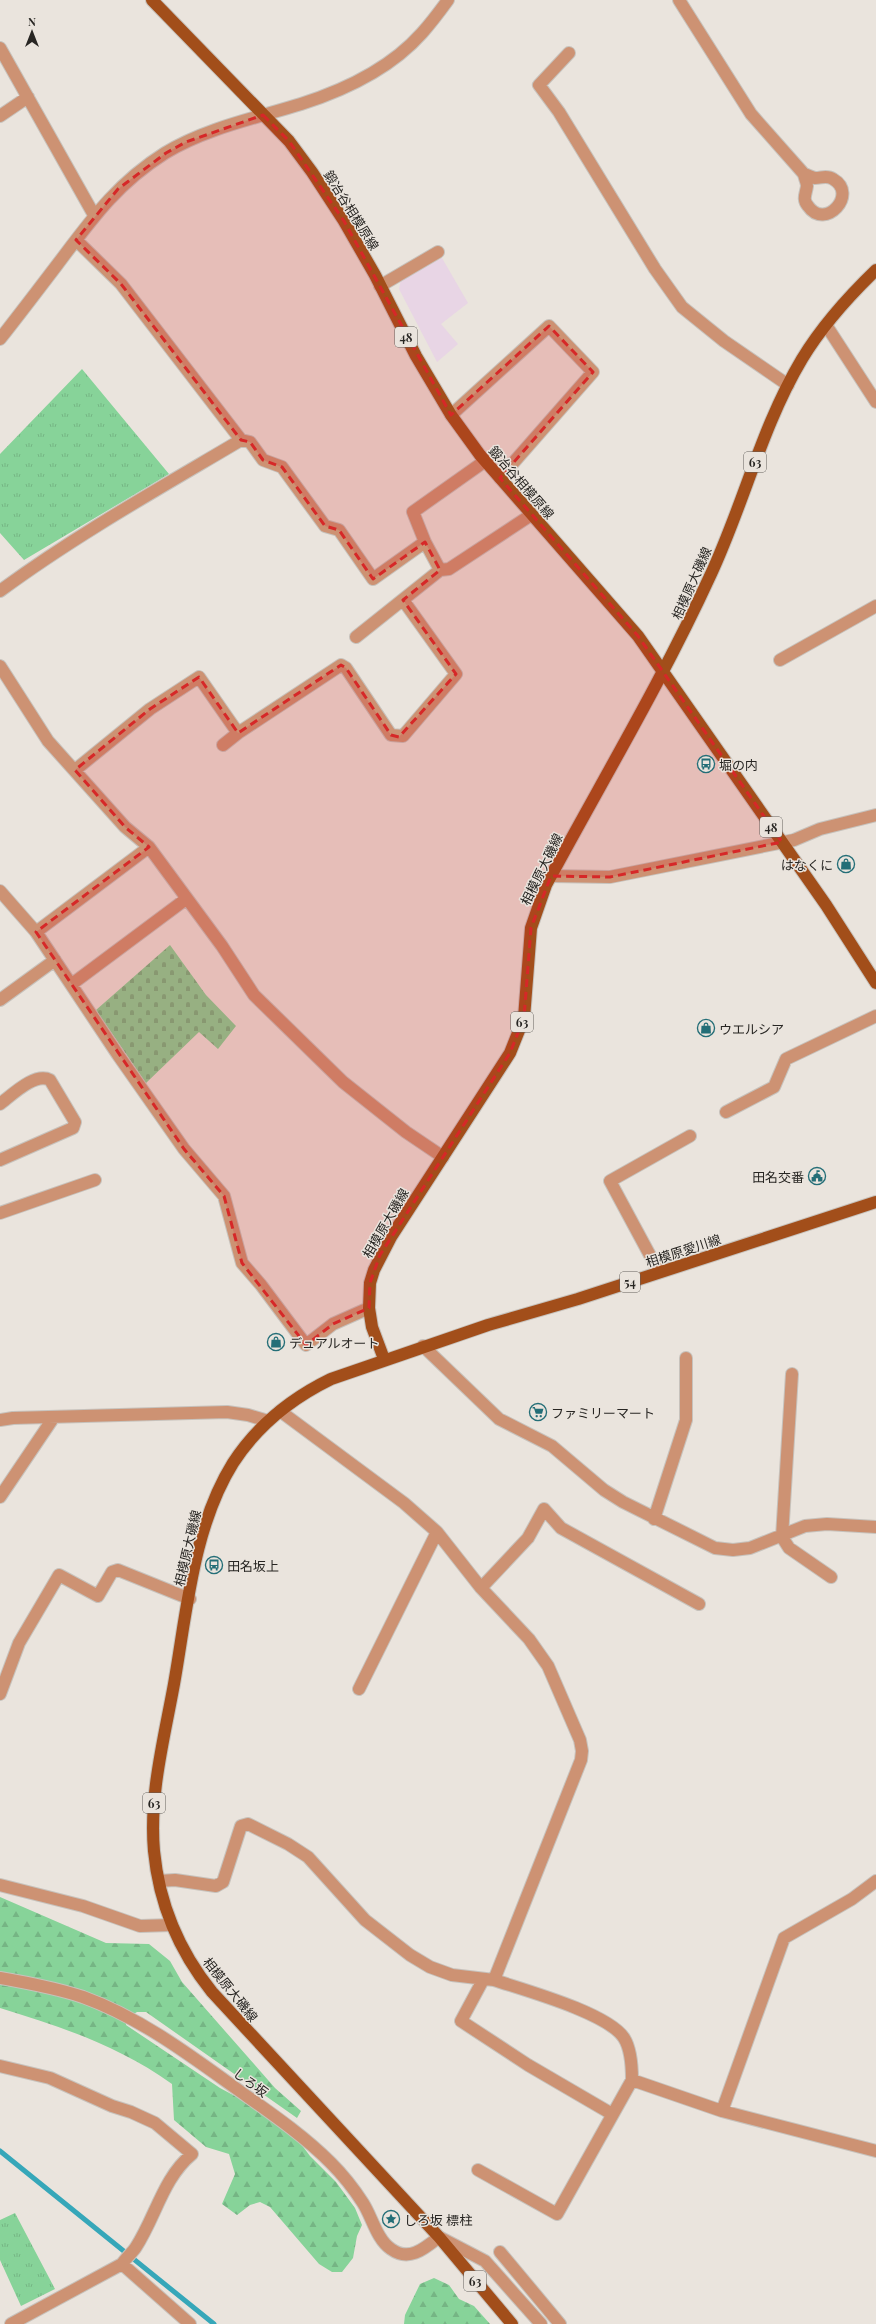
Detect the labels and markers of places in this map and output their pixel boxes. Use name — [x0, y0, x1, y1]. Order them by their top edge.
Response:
bus stop icon: 堀の内 — [696, 754, 716, 774]
place label: 堀の内 — [719, 756, 758, 773]
shop icon: はなくに — [836, 854, 856, 874]
place label: はなくに — [781, 856, 833, 873]
shop icon: ウエルシア — [696, 1018, 716, 1038]
place label: ウエルシア — [719, 1020, 784, 1037]
public building icon: 田名交番 — [807, 1166, 827, 1186]
place label: 田名交番 — [752, 1168, 804, 1185]
shop icon: デュアルオート — [266, 1332, 286, 1352]
place label: デュアルオート — [289, 1334, 380, 1351]
supermarket icon: ファミリーマート — [528, 1402, 548, 1422]
place label: ファミリーマート — [551, 1404, 655, 1421]
bus stop icon: 田名坂上 — [204, 1555, 224, 1575]
place label: 田名坂上 — [227, 1557, 279, 1574]
place icon: しろ坂 標柱 — [381, 2209, 401, 2229]
place label: しろ坂 標柱 — [404, 2211, 472, 2228]

